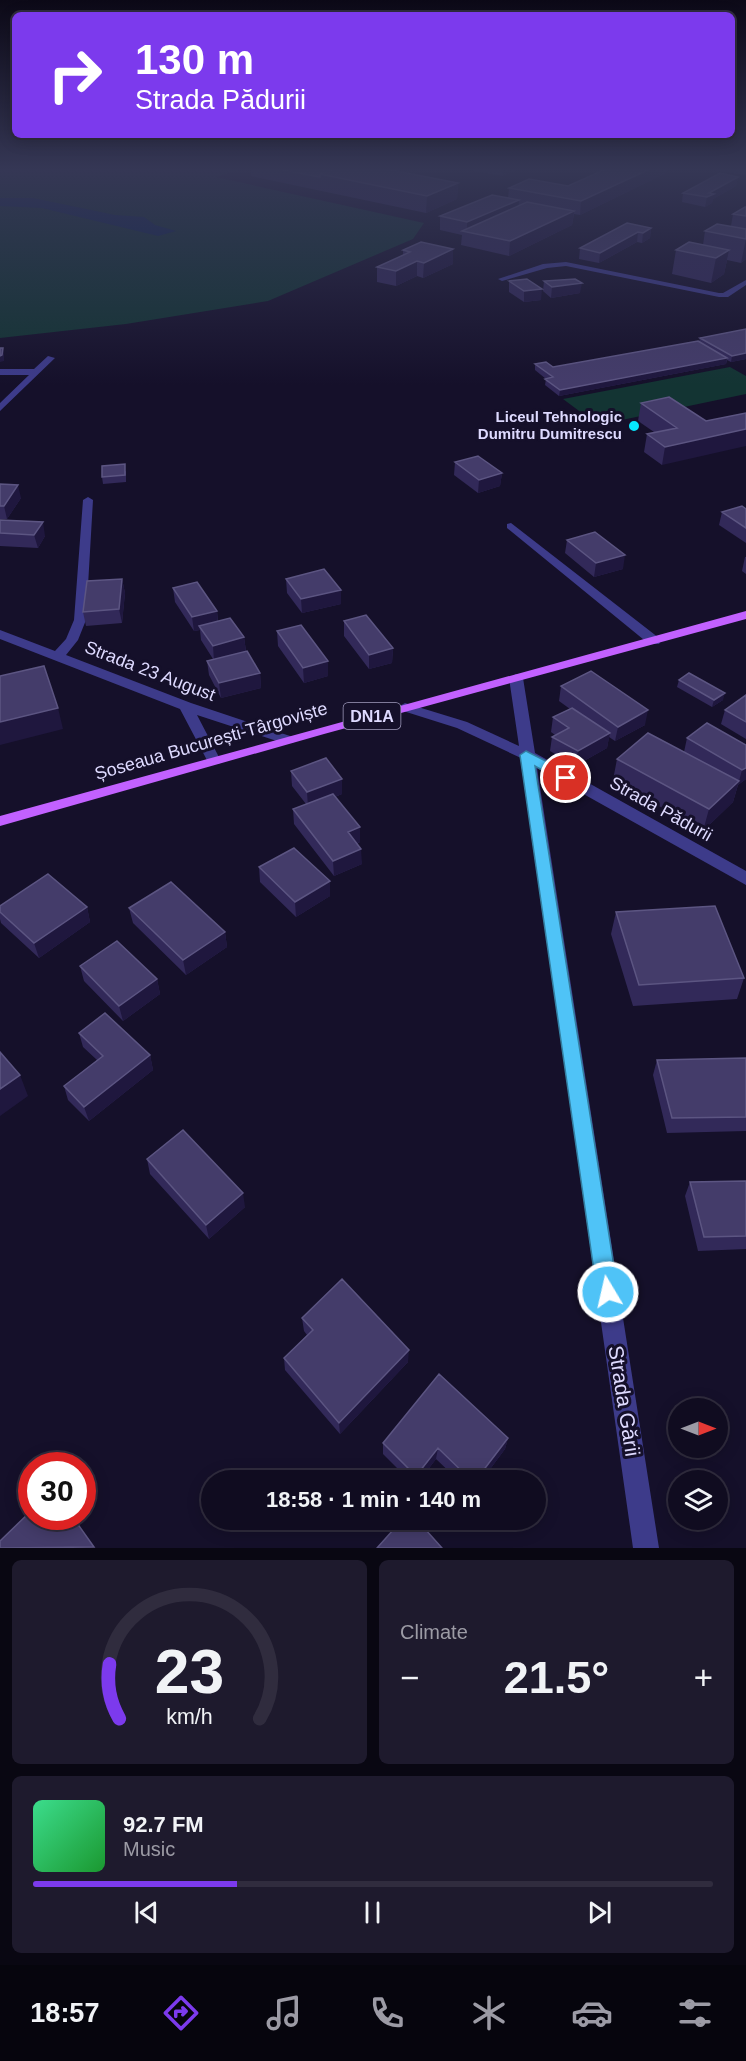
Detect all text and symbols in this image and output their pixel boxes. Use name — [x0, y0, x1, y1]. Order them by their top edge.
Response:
icon: right — [36, 36, 114, 114]
text: 130 m — [135, 36, 254, 83]
text: Strada Pădurii — [135, 85, 306, 115]
place label: Liceul Tehnologic Dumitru Dumitrescu — [478, 408, 622, 442]
marker: Liceul Tehnologic Dumitru Dumitrescu — [627, 419, 641, 433]
street label: Strada 23 August — [82, 637, 218, 705]
street label: Șoseaua București-Târgoviște — [92, 698, 330, 784]
road number: DN1A — [344, 703, 400, 729]
pin — [540, 752, 591, 803]
icon: arrive — [549, 761, 582, 794]
street label: Strada Pădurii — [606, 773, 716, 845]
position arrow — [576, 1260, 640, 1324]
street label: Strada Gării — [604, 1344, 645, 1458]
north arrow — [668, 1398, 728, 1458]
map controls — [668, 1398, 728, 1530]
speed limit sign: 30 — [18, 1452, 96, 1530]
button: layers — [668, 1470, 728, 1530]
text: 18:58 · 1 min · 140 m — [266, 1487, 481, 1512]
text: Climate — [400, 1621, 468, 1643]
text: 23 — [155, 1637, 224, 1706]
text: 21.5° — [504, 1652, 609, 1703]
text: − — [400, 1659, 419, 1696]
text: + — [694, 1659, 713, 1696]
text: km/h — [166, 1705, 213, 1729]
text: 92.7 FM — [123, 1812, 204, 1837]
text: Music — [123, 1838, 175, 1860]
icon: previous — [130, 1896, 163, 1929]
icon: pause — [356, 1896, 389, 1929]
icon: next — [583, 1896, 616, 1929]
icon: directions — [160, 1992, 202, 2034]
icon: music — [263, 1992, 305, 2034]
icon: phone — [366, 1992, 408, 2034]
icon: climate — [468, 1992, 510, 2034]
icon: car — [571, 1992, 613, 2034]
icon: filters — [674, 1992, 716, 2034]
text: 18:57 — [30, 1998, 99, 2028]

